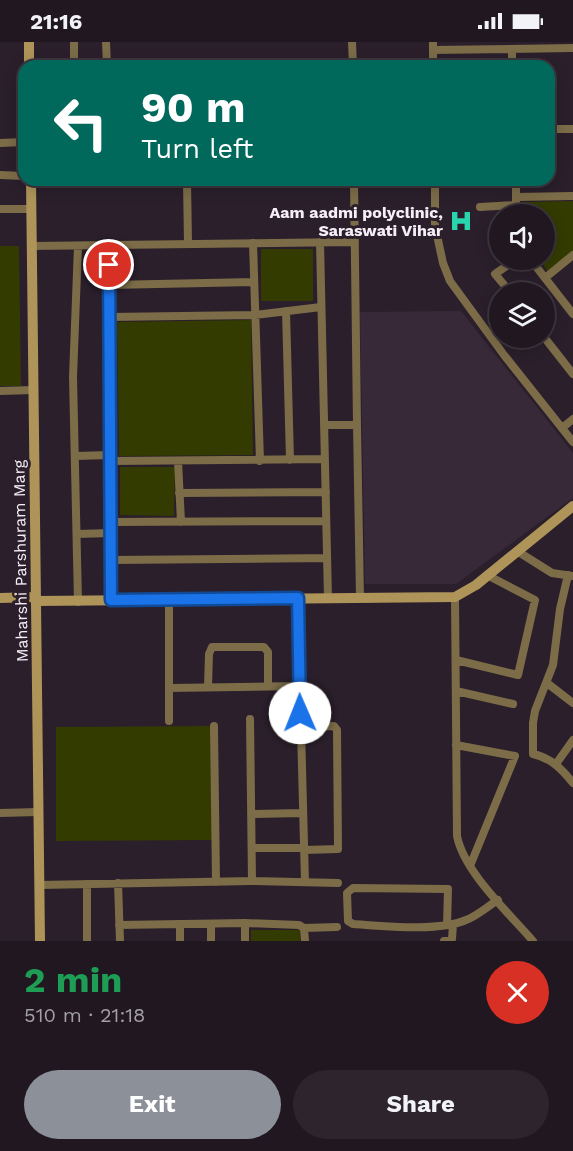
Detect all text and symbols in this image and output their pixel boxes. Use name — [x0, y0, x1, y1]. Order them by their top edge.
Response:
text: 21:16 — [30, 9, 82, 34]
text: 90 m — [141, 83, 245, 132]
icon: left — [42, 84, 120, 162]
text: Turn left — [141, 133, 253, 165]
place label: Aam aadmi polyclinic, Saraswati Vihar — [269, 203, 443, 240]
map controls — [489, 204, 555, 348]
button: sound — [489, 204, 555, 270]
hospital icon: Aam aadmi polyclinic, Saraswati Vihar — [448, 208, 474, 234]
pin — [83, 239, 134, 290]
icon: arrive — [92, 248, 125, 281]
button: layers — [489, 282, 555, 348]
street label: Maharshi Parshuram Marg — [9, 459, 32, 662]
position arrow — [268, 681, 332, 745]
text: 2 min — [24, 959, 122, 1001]
button: close — [486, 961, 549, 1024]
text: 510 m · 21:18 — [24, 1003, 145, 1027]
button: Exit — [24, 1070, 281, 1139]
button: Share — [293, 1070, 549, 1139]

